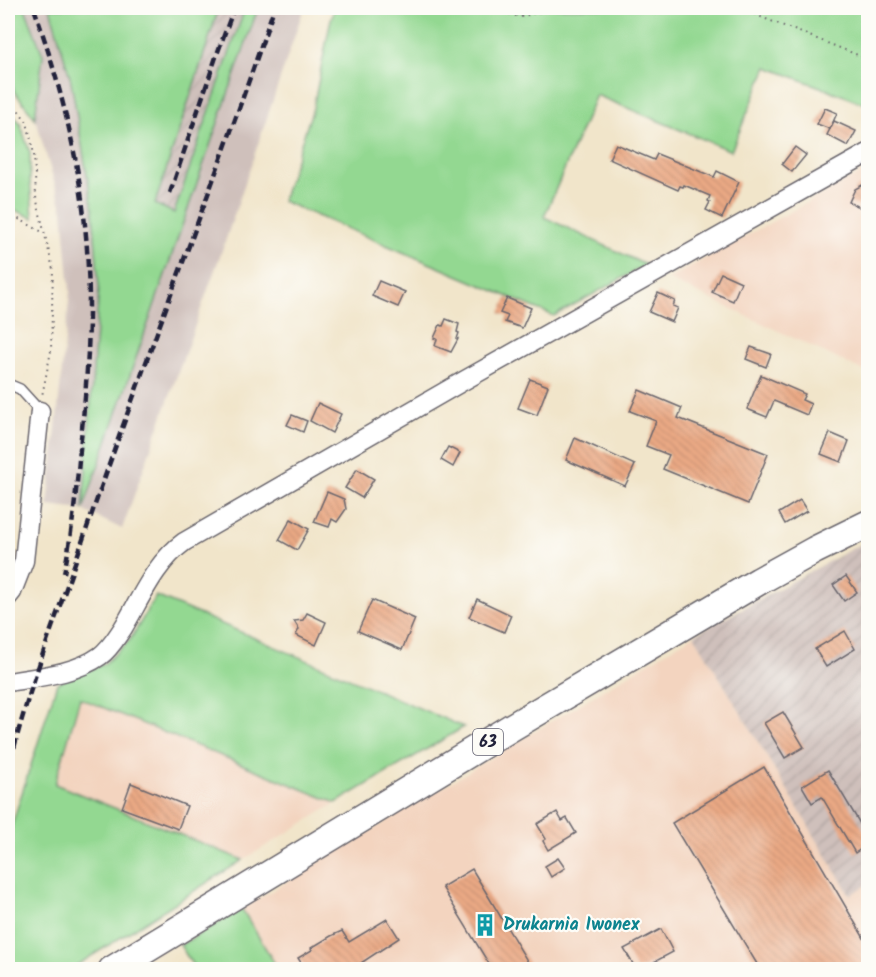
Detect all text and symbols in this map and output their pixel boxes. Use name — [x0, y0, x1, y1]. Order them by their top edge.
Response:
road number: 63 — [473, 729, 503, 755]
place label: Drukarnia Iwonex — [503, 911, 640, 940]
building icon: Drukarnia Iwonex — [472, 912, 498, 938]

